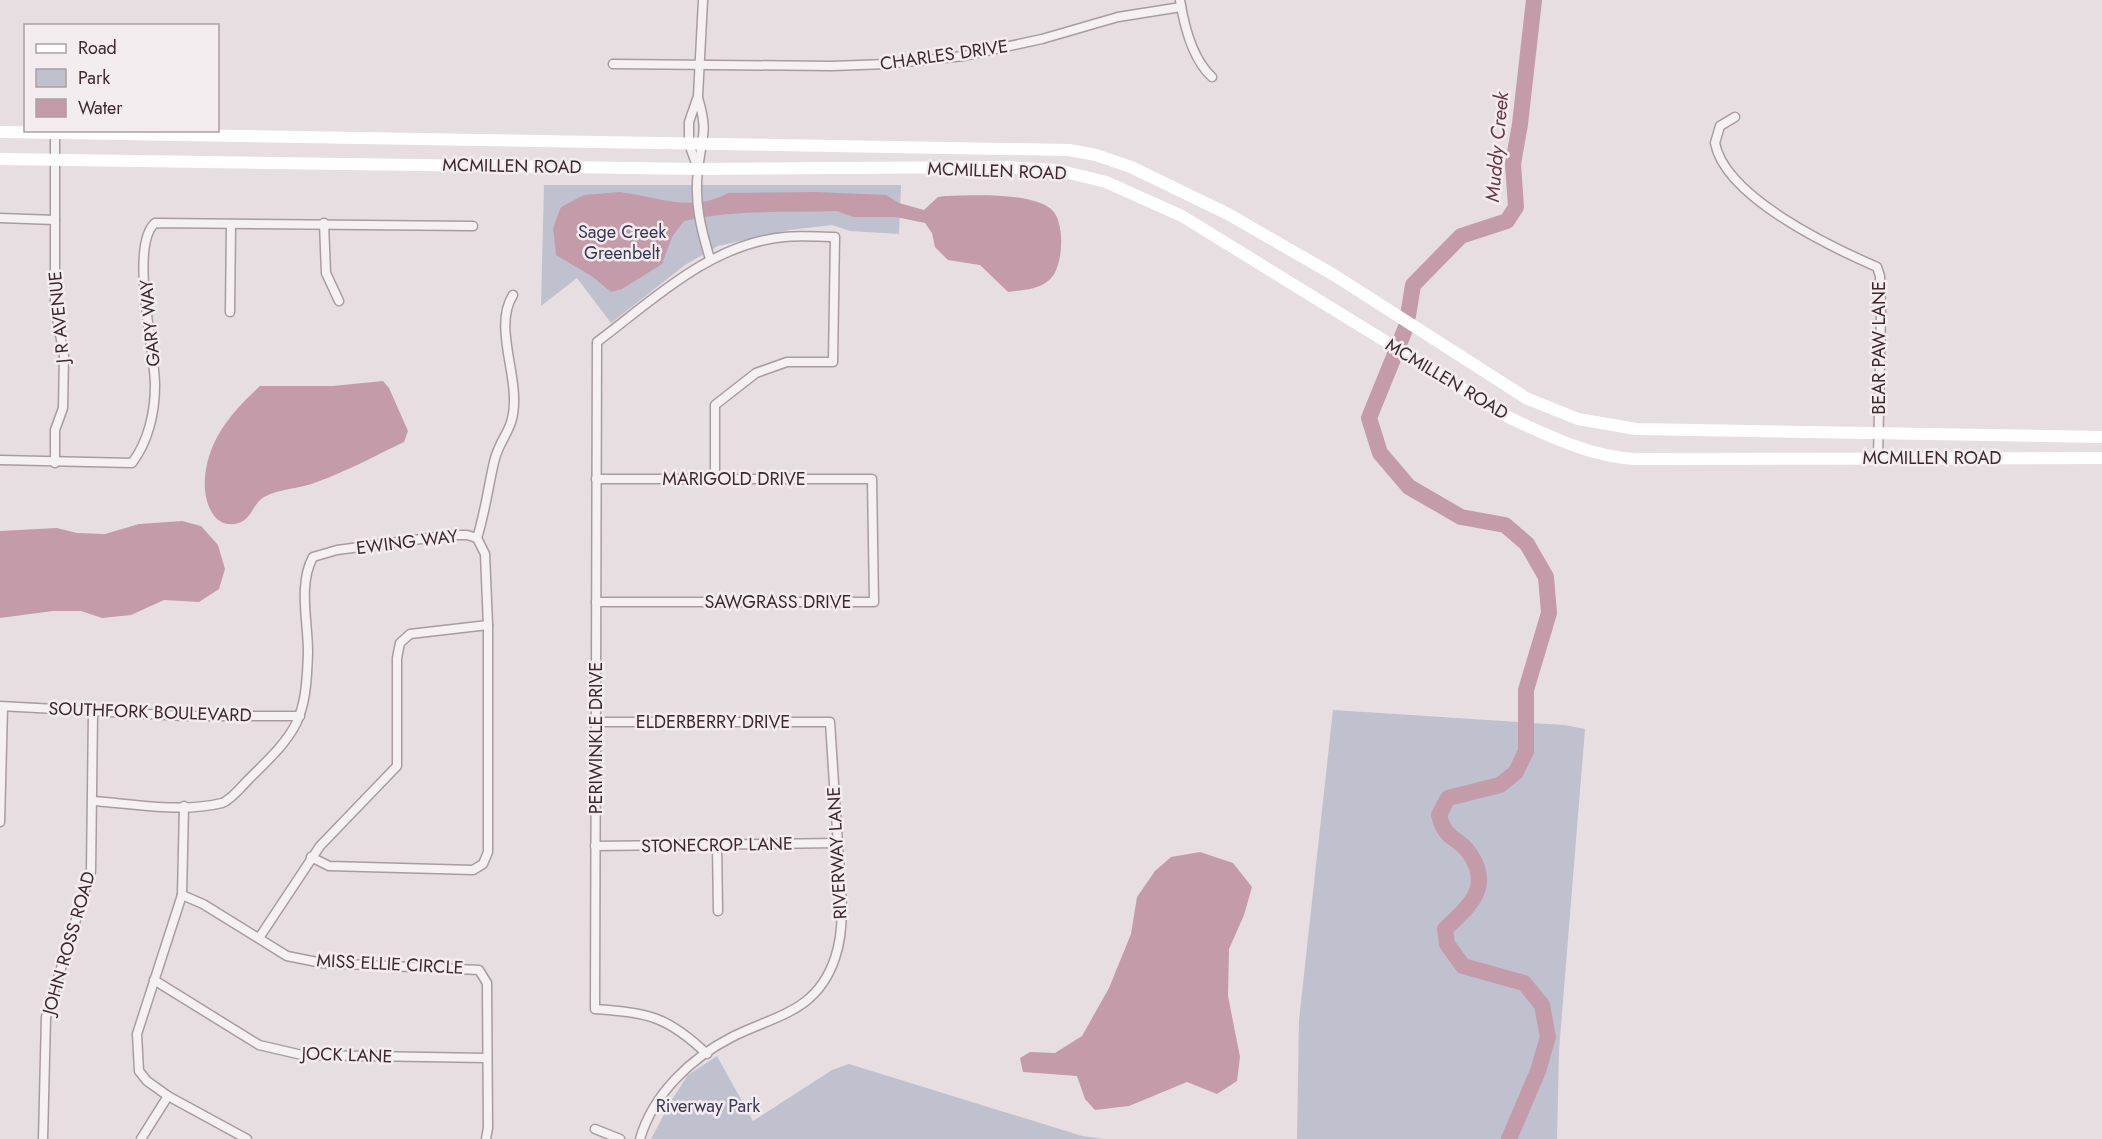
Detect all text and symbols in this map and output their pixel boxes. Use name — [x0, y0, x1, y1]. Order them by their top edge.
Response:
legend — [24, 24, 219, 132]
street label: CHARLES DRIVE — [878, 33, 1010, 77]
text: Road — [78, 35, 117, 61]
text: Park — [78, 65, 110, 91]
water label: Muddy Creek — [1478, 89, 1516, 203]
text: Water — [78, 95, 123, 121]
street label: MCMILLEN ROAD — [442, 152, 582, 180]
street label: MCMILLEN ROAD — [927, 156, 1067, 186]
park label: Sage Creek Greenbelt — [578, 219, 666, 266]
street label: J R AVENUE — [42, 270, 76, 366]
street label: GARY WAY — [133, 277, 167, 368]
street label: BEAR PAW LANE — [1866, 281, 1892, 415]
street label: MCMILLEN ROAD — [1381, 332, 1513, 426]
street label: MCMILLEN ROAD — [1862, 445, 2002, 471]
street label: MARIGOLD DRIVE — [662, 466, 806, 492]
street label: EWING WAY — [355, 523, 460, 561]
street label: SAWGRASS DRIVE — [704, 589, 852, 615]
street label: PERIWINKLE DRIVE — [583, 662, 609, 814]
street label: SOUTHFORK BOULEVARD — [48, 695, 252, 729]
street label: ELDERBERRY DRIVE — [636, 709, 790, 735]
street label: RIVERWAY LANE — [821, 786, 853, 920]
street label: STONECROP LANE — [641, 831, 793, 859]
street label: JOHN ROSS ROAD — [36, 868, 102, 1020]
street label: MISS ELLIE CIRCLE — [316, 947, 464, 981]
street label: JOCK LANE — [299, 1040, 393, 1070]
park label: Riverway Park — [656, 1093, 760, 1119]

